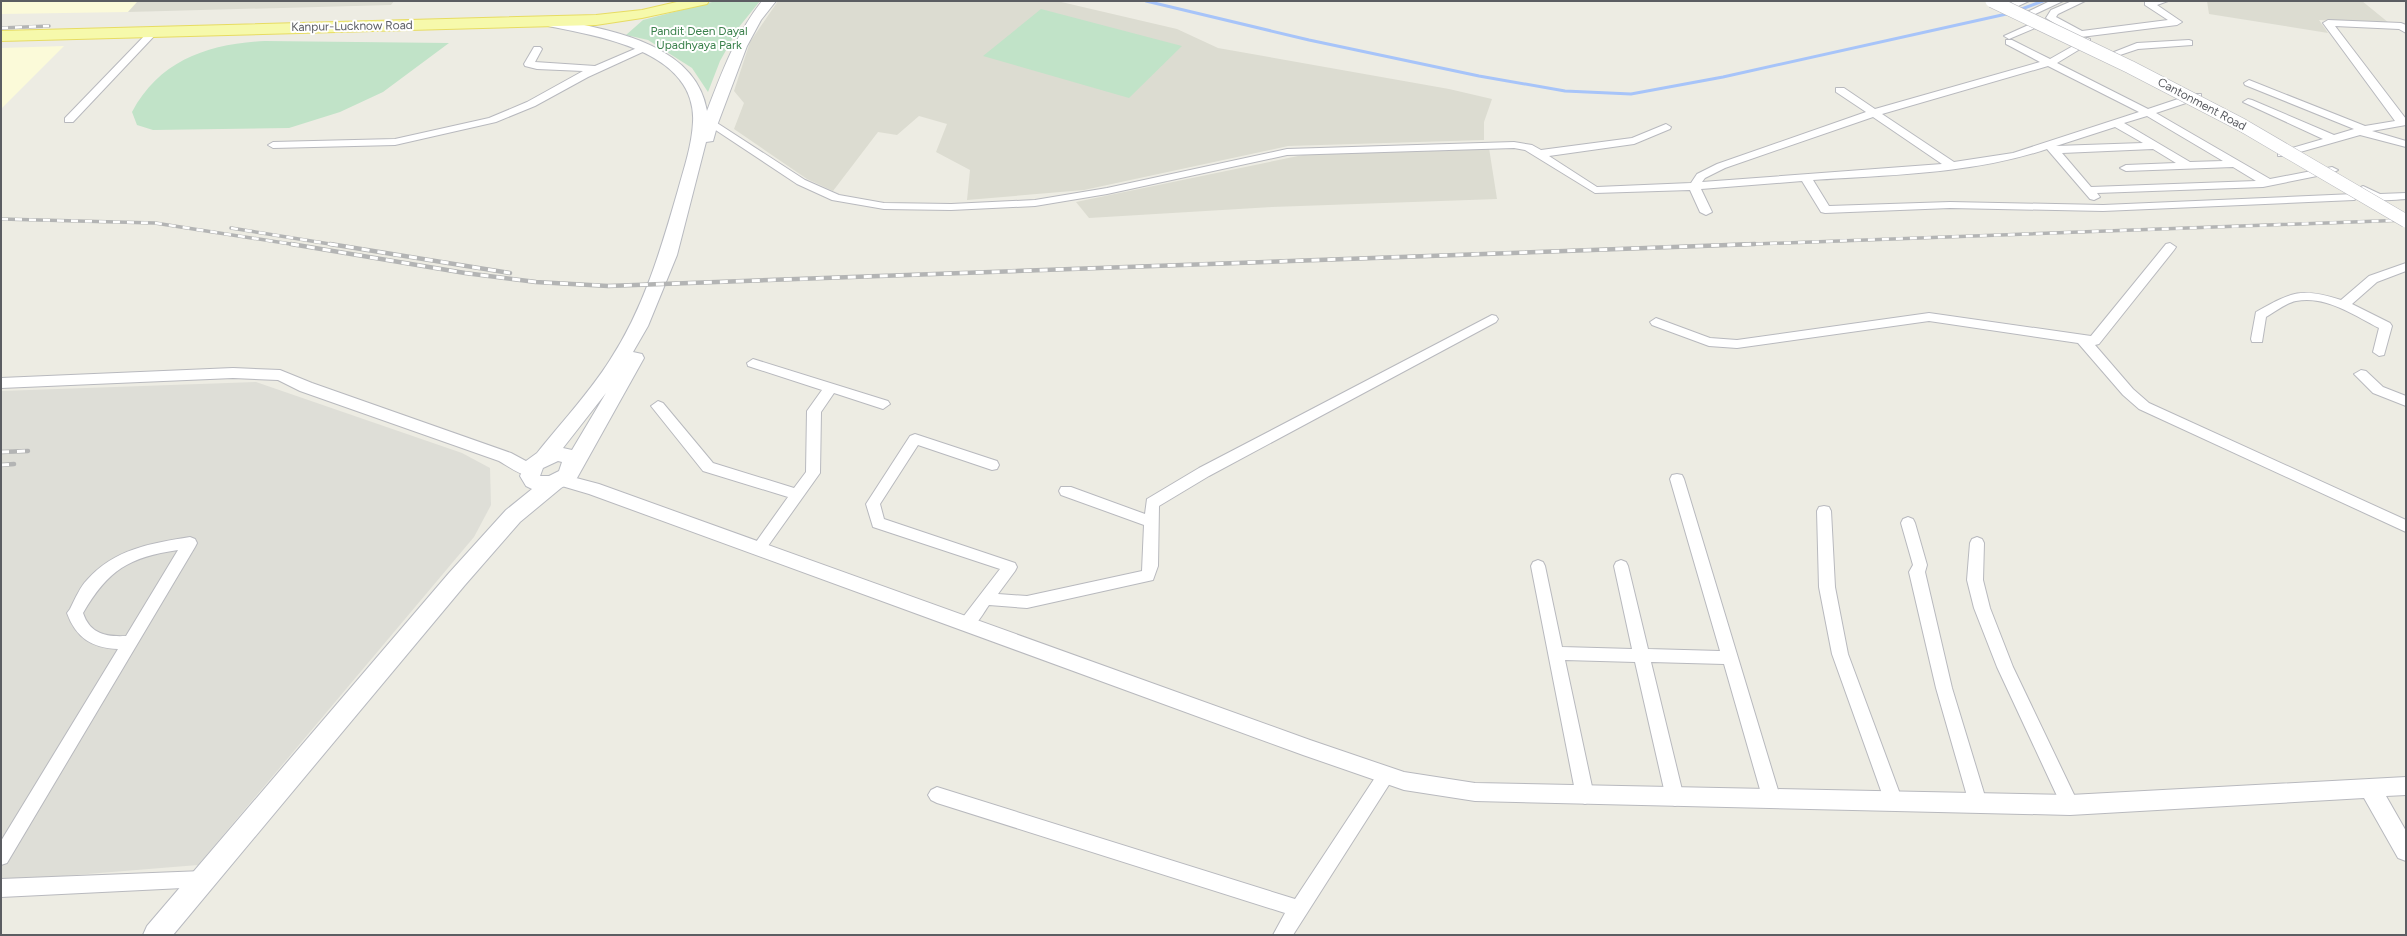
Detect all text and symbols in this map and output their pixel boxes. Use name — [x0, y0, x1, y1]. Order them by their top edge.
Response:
street label: Kanpur-Lucknow Road — [291, 18, 413, 34]
park label: Pandit Deen Dayal Upadhyaya Park — [650, 24, 748, 52]
street label: Cantonment Road — [2155, 75, 2249, 133]

